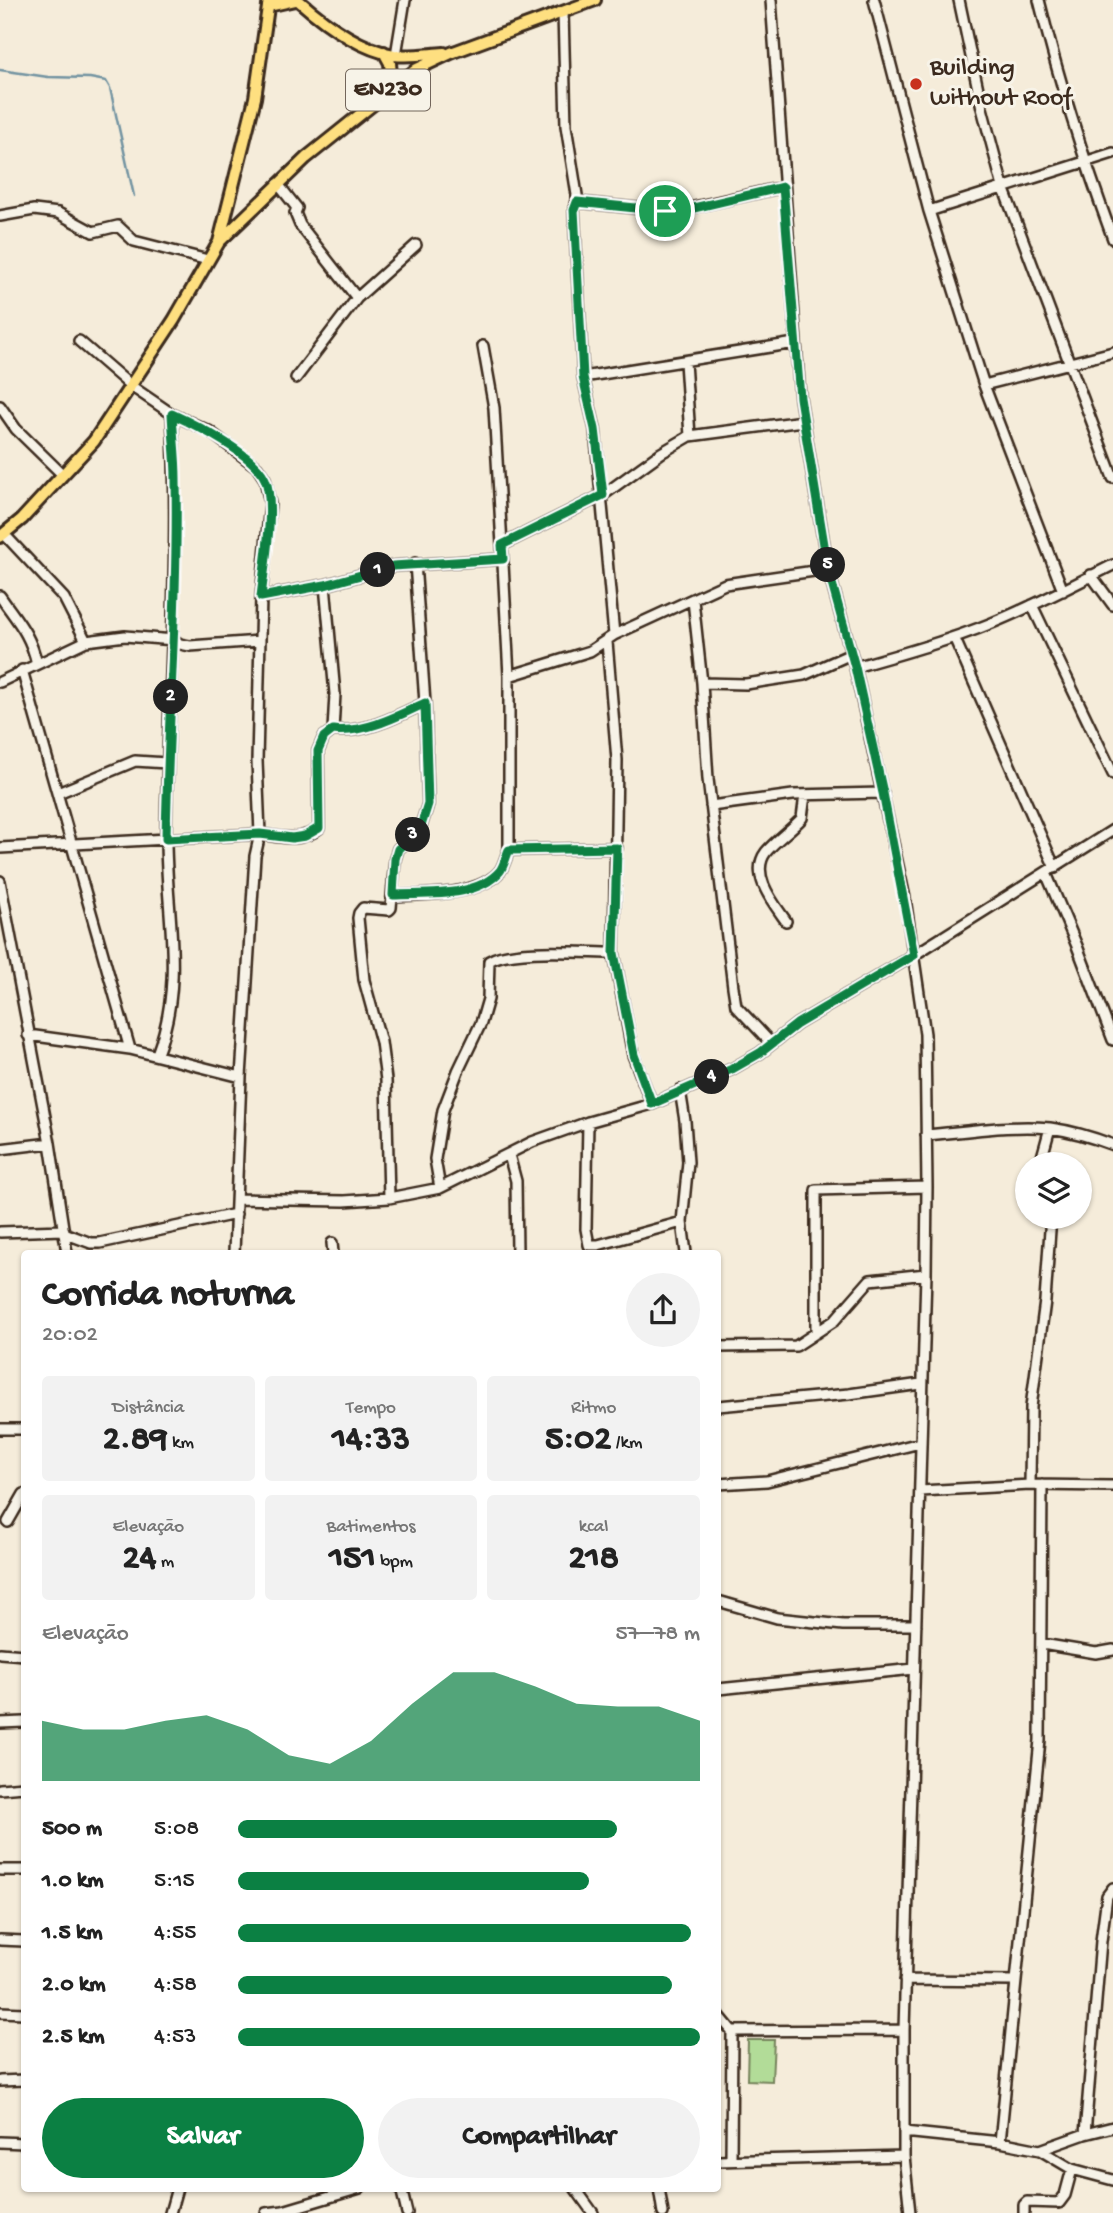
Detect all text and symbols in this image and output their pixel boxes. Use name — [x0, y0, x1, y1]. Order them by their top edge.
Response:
place label: Building without Roof — [929, 54, 1073, 115]
road number: EN230 — [346, 70, 430, 110]
marker: Building without Roof — [908, 76, 924, 92]
pin — [635, 181, 695, 241]
icon: arrive — [646, 192, 684, 230]
pin: 5 — [810, 548, 846, 582]
pin: 1 — [360, 552, 396, 588]
text: 5 — [823, 553, 833, 576]
text: 1 — [374, 558, 381, 581]
pin: 2 — [154, 680, 188, 714]
text: 2 — [166, 685, 175, 708]
pin: 3 — [396, 818, 430, 852]
text: 3 — [408, 823, 417, 846]
pin: 4 — [694, 1060, 730, 1094]
text: 4 — [707, 1065, 716, 1088]
map controls — [1015, 1152, 1092, 1229]
button: layers — [1015, 1152, 1092, 1229]
button: share — [626, 1273, 700, 1347]
text: Corrida noturna — [42, 1274, 294, 1318]
text: 20:02 — [42, 1322, 98, 1349]
text: Distância — [112, 1397, 184, 1420]
text: Tempo — [346, 1397, 396, 1420]
text: Ritmo — [571, 1397, 616, 1420]
text: 2.89 — [103, 1420, 168, 1461]
text: 14:33 — [332, 1420, 410, 1461]
text: 5:02 — [545, 1420, 611, 1461]
text: km — [168, 1432, 194, 1455]
text: /km — [611, 1432, 642, 1455]
text: Elevação — [113, 1516, 184, 1539]
text: Batimentos — [326, 1516, 416, 1539]
text: kcal — [579, 1516, 609, 1539]
text: 24 — [122, 1539, 156, 1580]
text: 151 — [329, 1539, 376, 1580]
text: 218 — [568, 1539, 619, 1580]
text: m — [156, 1551, 174, 1574]
text: bpm — [376, 1551, 413, 1574]
text: Elevação — [42, 1621, 129, 1648]
text: 57–78 m — [616, 1621, 700, 1648]
text: 500 m — [42, 1816, 102, 1843]
text: 5:08 — [154, 1816, 199, 1843]
text: 1.0 km — [42, 1868, 104, 1895]
text: 5:15 — [154, 1868, 195, 1895]
text: 1.5 km — [42, 1920, 103, 1947]
text: 4:55 — [154, 1920, 196, 1947]
text: 2.0 km — [42, 1972, 106, 1999]
text: 4:58 — [154, 1972, 197, 1999]
text: 2.5 km — [42, 2024, 105, 2051]
text: 4:53 — [154, 2024, 196, 2051]
button: Salvar — [42, 2098, 364, 2178]
button: Compartilhar — [378, 2098, 700, 2178]

